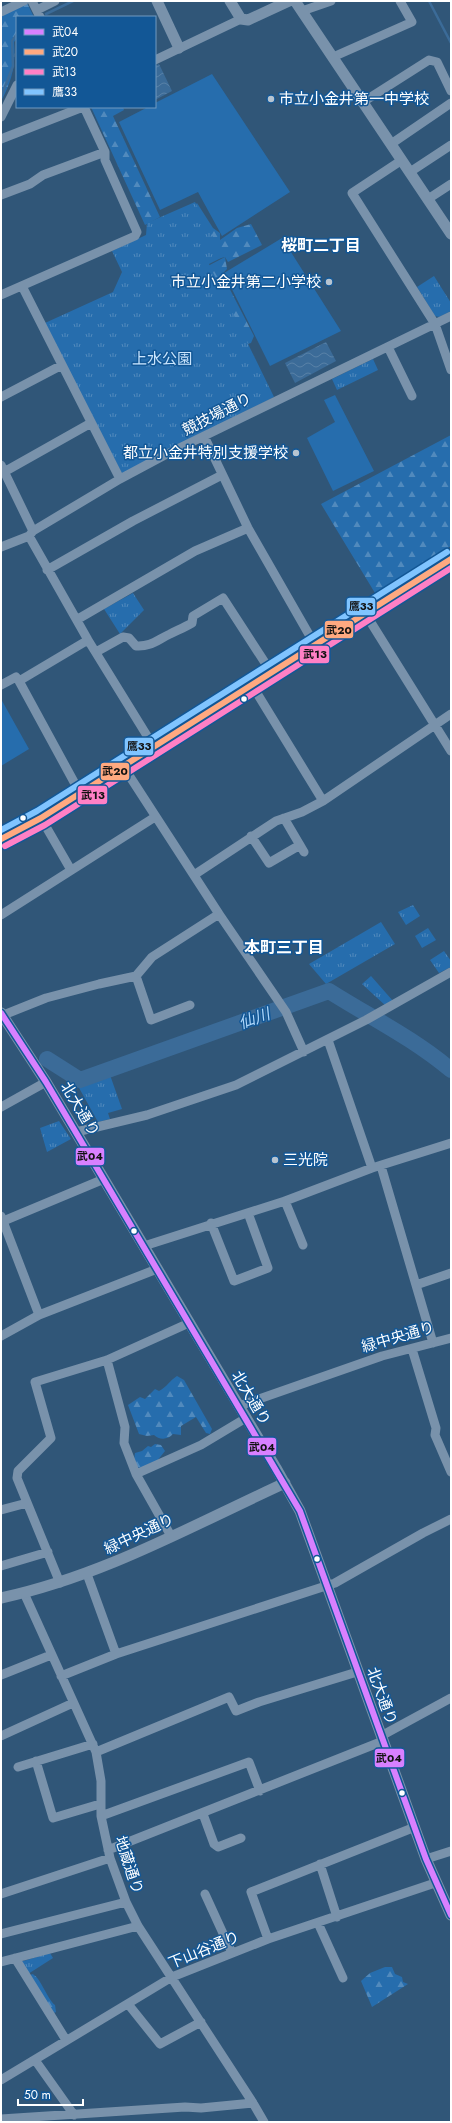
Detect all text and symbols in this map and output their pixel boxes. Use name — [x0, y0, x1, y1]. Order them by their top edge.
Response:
legend — [16, 16, 156, 108]
text: 武04 — [52, 23, 78, 41]
text: 武20 — [52, 43, 78, 61]
text: 武13 — [52, 63, 76, 81]
text: 鷹33 — [52, 83, 78, 101]
place label: 市立小金井第一中学校 — [279, 88, 429, 110]
marker: 市立小金井第一中学校 — [266, 94, 276, 104]
district label: 桜町二丁目 — [281, 234, 361, 257]
place label: 市立小金井第二小学校 — [171, 271, 321, 293]
marker: 市立小金井第二小学校 — [324, 277, 334, 287]
park label: 上水公園 — [132, 348, 192, 370]
street label: 競技場通り — [179, 387, 255, 441]
place label: 都立小金井特別支援学校 — [123, 442, 288, 464]
marker: 都立小金井特別支援学校 — [291, 448, 301, 458]
line badge: 鷹33 — [346, 597, 376, 616]
text: 鷹33 — [349, 598, 373, 614]
line badge: 武20 — [324, 620, 354, 639]
text: 武20 — [326, 622, 352, 638]
line badge: 武13 — [299, 645, 330, 664]
text: 武13 — [303, 646, 327, 662]
unlabelled marker — [239, 694, 249, 704]
line badge: 鷹33 — [124, 737, 154, 756]
text: 鷹33 — [127, 738, 151, 754]
line badge: 武20 — [100, 762, 130, 781]
text: 武20 — [102, 763, 128, 779]
line badge: 武13 — [77, 785, 108, 805]
text: 武13 — [81, 787, 105, 803]
unlabelled marker — [18, 813, 28, 823]
district label: 本町三丁目 — [244, 936, 324, 959]
water label: 仙川 — [235, 1002, 275, 1035]
street label: 北大通り — [55, 1078, 105, 1140]
line badge: 武04 — [75, 1147, 105, 1166]
text: 武04 — [77, 1148, 103, 1164]
place label: 三光院 — [283, 1149, 328, 1171]
marker: 三光院 — [270, 1155, 280, 1165]
unlabelled marker — [129, 1226, 139, 1236]
street label: 緑中央通り — [359, 1316, 437, 1358]
street label: 北大通り — [226, 1367, 276, 1429]
line badge: 武04 — [247, 1437, 277, 1456]
text: 武04 — [249, 1439, 275, 1455]
street label: 緑中央通り — [100, 1508, 178, 1560]
unlabelled marker — [312, 1554, 322, 1564]
street label: 北大通り — [361, 1664, 403, 1728]
line badge: 武04 — [374, 1748, 405, 1768]
text: 武04 — [376, 1750, 402, 1766]
unlabelled marker — [397, 1788, 407, 1798]
street label: 地蔵通り — [109, 1833, 149, 1897]
street label: 下山谷通り — [165, 1926, 243, 1974]
scale bar — [18, 2081, 83, 2107]
text: 50 m — [24, 2086, 51, 2104]

